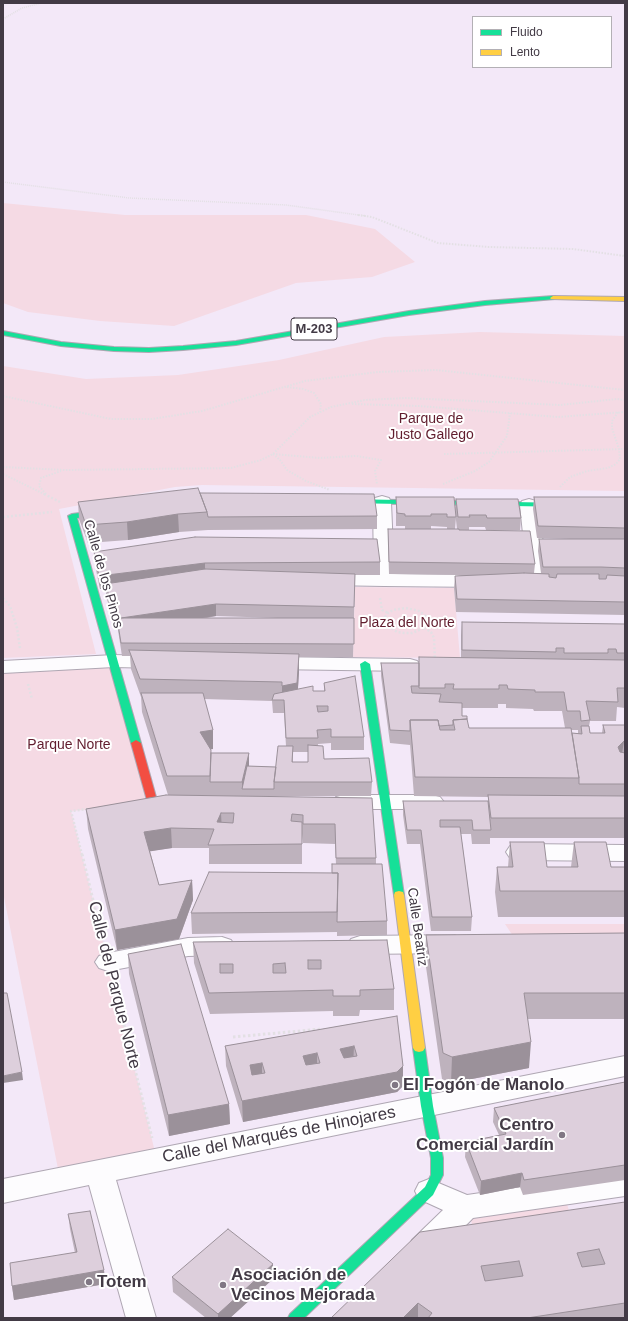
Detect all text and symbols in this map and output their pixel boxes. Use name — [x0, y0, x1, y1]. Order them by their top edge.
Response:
legend — [472, 16, 612, 68]
text: Fluido — [510, 25, 543, 39]
text: Lento — [510, 45, 540, 59]
road number: M-203 — [291, 318, 337, 340]
park label: Parque de Justo Gallego — [388, 411, 474, 444]
street label: Calle de los Pinos — [79, 518, 127, 630]
park label: Plaza del Norte — [359, 615, 455, 631]
park label: Parque Norte — [27, 737, 111, 753]
street label: Calle Beatriz — [403, 887, 431, 967]
street label: Calle del Parque Norte — [83, 899, 145, 1071]
place label: El Fogón de Manolo — [403, 1075, 564, 1095]
marker: El Fogón de Manolo — [390, 1080, 400, 1090]
street label: Calle del Marqués de Hinojares — [161, 1102, 397, 1168]
place label: Centro Comercial Jardín — [416, 1115, 554, 1155]
marker: Centro Comercial Jardín — [557, 1130, 567, 1140]
place label: Asociación de Vecinos Mejorada — [231, 1265, 375, 1305]
place label: Totem — [97, 1272, 147, 1292]
marker: Totem — [84, 1277, 94, 1287]
marker: Asociación de Vecinos Mejorada — [218, 1280, 228, 1290]

